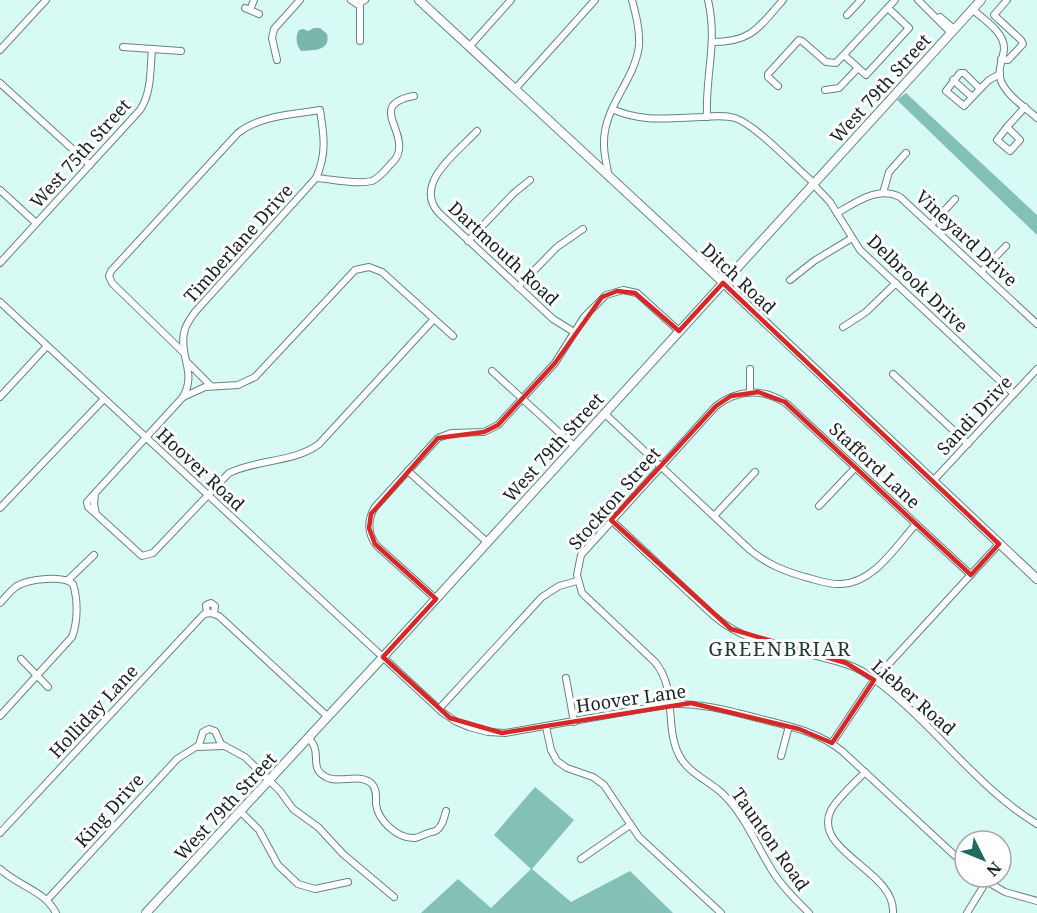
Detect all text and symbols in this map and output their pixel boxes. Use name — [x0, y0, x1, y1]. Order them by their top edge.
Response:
street label: West 79th Street — [824, 28, 936, 148]
street label: West 75th Street — [24, 93, 136, 213]
street label: Timberlane Drive — [178, 178, 298, 308]
street label: Vineyard Drive — [911, 185, 1023, 291]
street label: Dartmouth Road — [444, 196, 564, 310]
street label: Delbrook Drive — [862, 229, 974, 337]
street label: Ditch Road — [697, 237, 781, 319]
street label: Sandi Drive — [931, 370, 1017, 460]
street label: West 79th Street — [497, 387, 609, 507]
street label: Stafford Lane — [824, 417, 926, 513]
street label: Hoover Road — [152, 422, 250, 516]
street label: Stockton Street — [563, 441, 665, 555]
district label: GREENBRIAR — [708, 635, 852, 662]
street label: Lieber Road — [867, 654, 961, 740]
street label: Holliday Lane — [43, 659, 143, 763]
street label: Hoover Lane — [574, 678, 688, 718]
street label: West 79th Street — [169, 747, 281, 865]
street label: King Drive — [69, 768, 149, 852]
street label: Taunton Road — [727, 783, 815, 895]
north arrow — [953, 829, 1013, 889]
text: N — [981, 857, 1006, 882]

